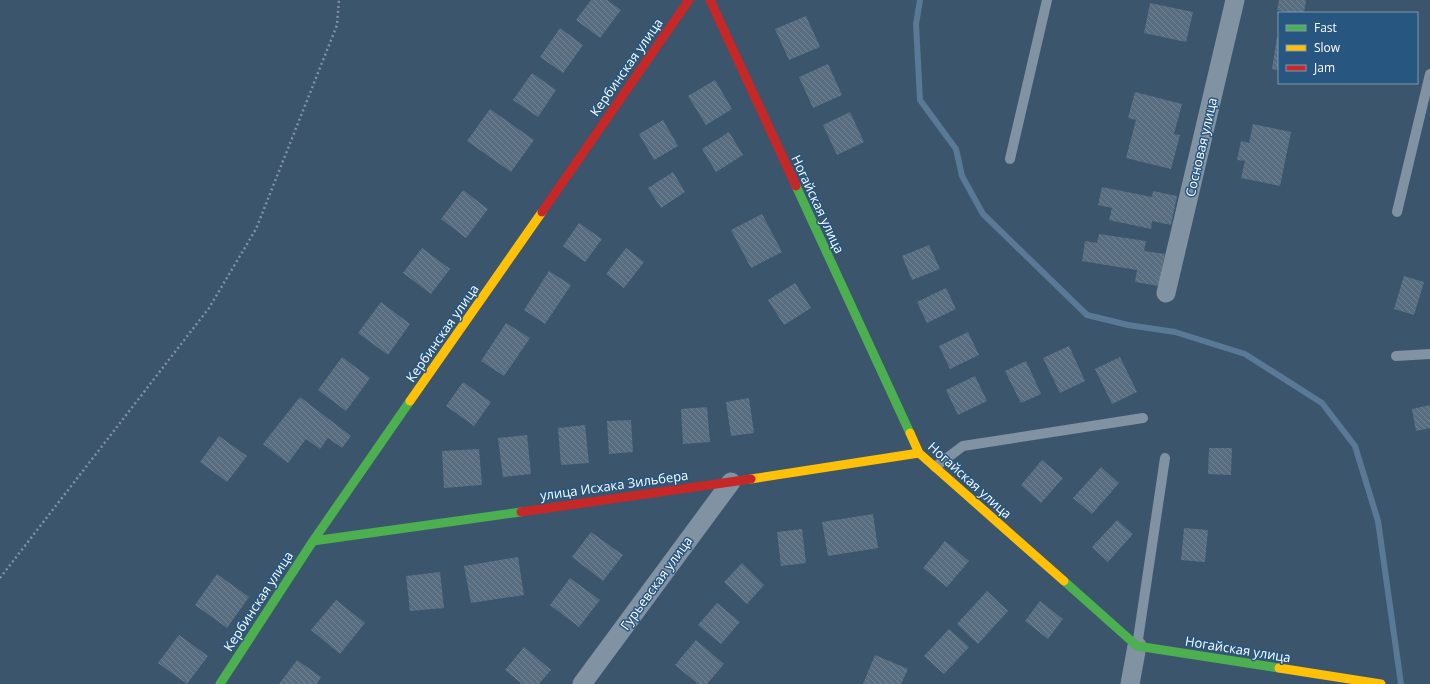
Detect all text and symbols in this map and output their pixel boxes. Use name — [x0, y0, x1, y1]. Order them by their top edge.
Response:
legend — [1278, 12, 1418, 84]
street label: Кербинская улица — [585, 14, 667, 120]
text: Fast — [1314, 19, 1337, 36]
text: Slow — [1314, 39, 1341, 56]
text: Jam — [1313, 59, 1335, 76]
street label: Сосновая улица — [1181, 96, 1221, 198]
street label: Ногайская улица — [787, 152, 849, 256]
street label: Кербинская улица — [401, 280, 483, 386]
street label: Ногайская улица — [924, 438, 1016, 522]
street label: улица Исхака Зильбера — [539, 466, 689, 504]
street label: Гурьевская улица — [616, 532, 696, 634]
street label: Кербинская улица — [219, 548, 297, 654]
street label: Ногайская улица — [1184, 632, 1292, 666]

